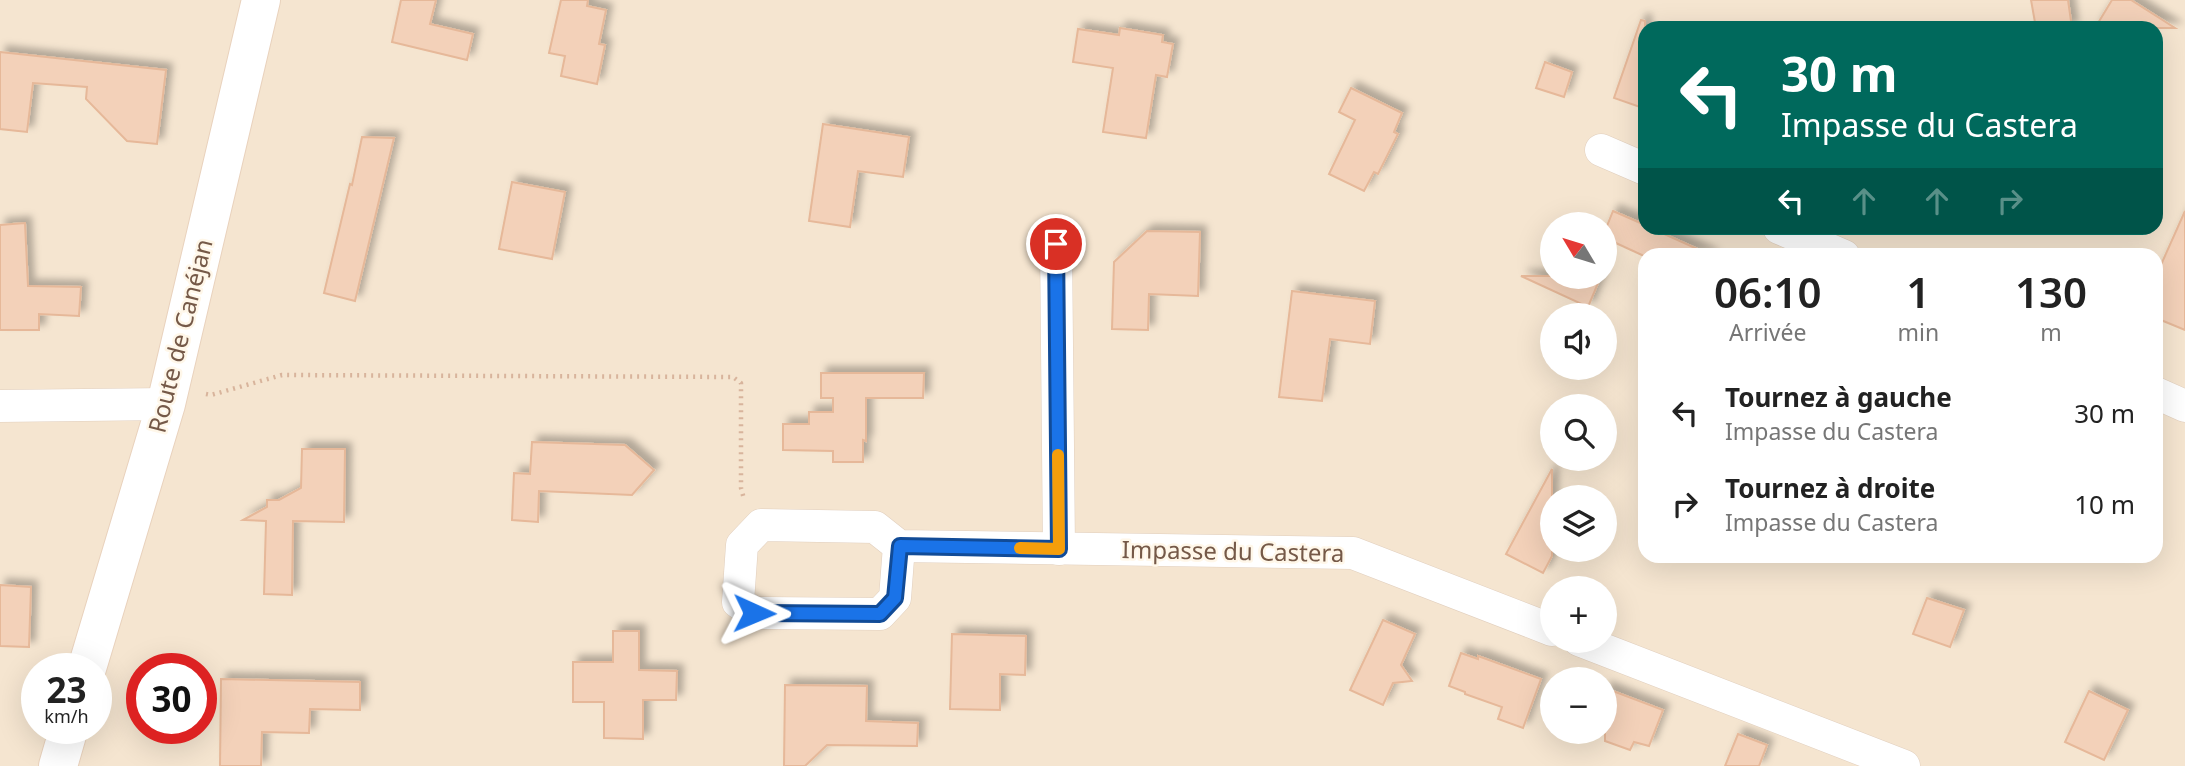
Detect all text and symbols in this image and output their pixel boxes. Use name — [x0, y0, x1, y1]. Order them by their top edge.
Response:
text: 30 m — [1781, 40, 1898, 106]
icon: left — [1666, 49, 1757, 140]
text: Impasse du Castera — [1781, 103, 2078, 146]
icon: left — [1772, 182, 1810, 220]
icon: ahead — [1845, 182, 1883, 220]
icon: ahead — [1918, 182, 1956, 220]
icon: right — [1991, 182, 2029, 220]
north arrow — [1540, 212, 1617, 289]
map controls — [1540, 212, 1617, 744]
pin — [1026, 214, 1086, 274]
icon: arrive — [1037, 225, 1075, 263]
street label: Route de Canéjan — [139, 235, 220, 436]
text: 06:10 — [1714, 263, 1822, 320]
text: 1 — [1906, 263, 1930, 320]
text: 130 — [2015, 263, 2087, 320]
button: sound — [1540, 303, 1617, 380]
text: Arrivée — [1729, 316, 1806, 348]
text: min — [1897, 316, 1939, 348]
text: m — [2040, 316, 2062, 348]
text: Tournez à gauche — [1725, 379, 1952, 415]
button: search — [1540, 394, 1617, 471]
icon: left — [1666, 394, 1704, 432]
text: 30 m — [2074, 395, 2135, 431]
text: Impasse du Castera — [1725, 415, 1938, 447]
text: Tournez à droite — [1725, 470, 1935, 506]
button: layers — [1540, 485, 1617, 562]
icon: right — [1666, 485, 1704, 523]
text: 10 m — [2074, 486, 2135, 522]
text: Impasse du Castera — [1725, 506, 1938, 538]
street label: Impasse du Castera — [1121, 532, 1345, 569]
position arrow — [717, 576, 791, 650]
button: + — [1540, 576, 1617, 653]
speed limit sign: 30 — [126, 653, 217, 744]
text: 23 — [46, 666, 87, 713]
button: − — [1540, 667, 1617, 744]
text: km/h — [44, 704, 89, 728]

